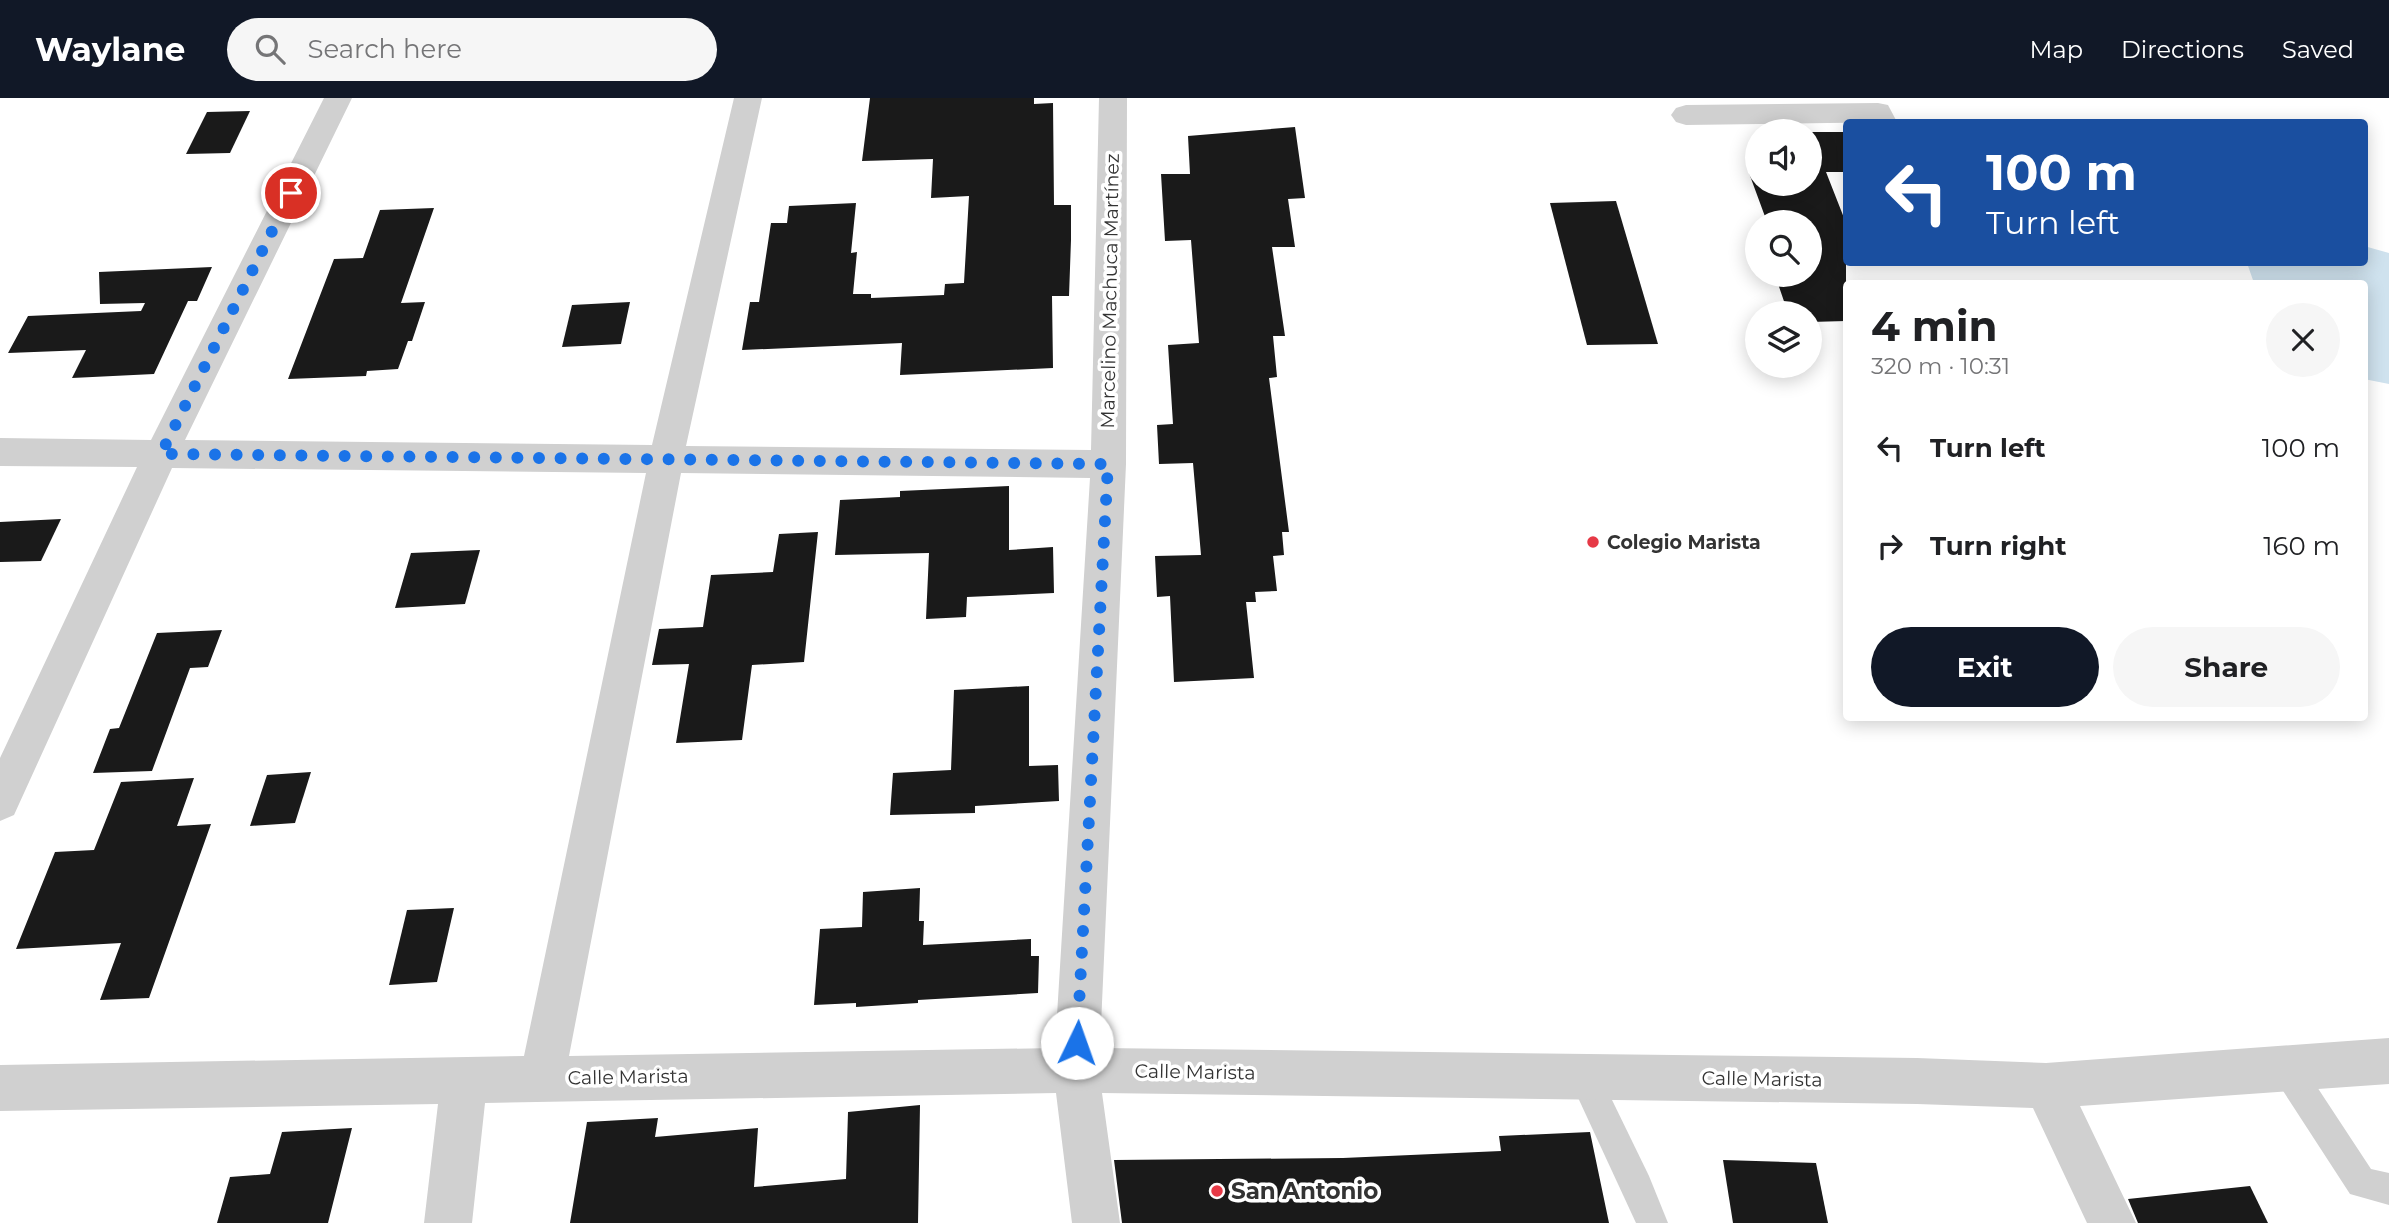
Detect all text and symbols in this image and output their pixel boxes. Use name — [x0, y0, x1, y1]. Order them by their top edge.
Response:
search box — [227, 18, 717, 81]
text: Waylane — [35, 29, 185, 69]
icon: search — [251, 30, 289, 68]
text: Search here — [307, 33, 462, 65]
text: Map — [2030, 35, 2083, 64]
text: Directions — [2121, 35, 2244, 64]
text: Saved — [2282, 35, 2354, 64]
map controls — [1745, 119, 1822, 378]
button: sound — [1745, 119, 1822, 196]
text: 100 m — [1986, 143, 2137, 202]
icon: left — [1871, 147, 1962, 238]
street label: Marcelino Machuca Martínez — [1096, 153, 1124, 429]
pin — [261, 163, 321, 223]
icon: arrive — [272, 174, 310, 212]
text: Turn left — [1986, 203, 2120, 242]
button: search — [1745, 210, 1822, 287]
text: 4 min — [1871, 300, 1998, 352]
button: layers — [1745, 301, 1822, 378]
button: close — [2266, 303, 2340, 377]
text: 320 m · 10:31 — [1871, 352, 2010, 380]
icon: left — [1871, 429, 1909, 467]
text: Turn left — [1930, 432, 2046, 464]
text: 100 m — [2262, 432, 2340, 464]
icon: right — [1871, 527, 1909, 565]
text: Turn right — [1930, 530, 2066, 562]
text: 160 m — [2263, 530, 2340, 562]
place label: Colegio Marista — [1607, 531, 1761, 554]
marker: Colegio Marista — [1585, 534, 1601, 550]
button: Exit — [1871, 627, 2099, 707]
button: Share — [2113, 627, 2340, 707]
position arrow — [1040, 1006, 1114, 1080]
street label: Calle Marista — [1134, 1059, 1256, 1085]
street label: Calle Marista — [567, 1064, 689, 1090]
street label: Calle Marista — [1701, 1066, 1823, 1092]
place label: San Antonio — [1231, 1177, 1378, 1205]
marker: San Antonio — [1209, 1183, 1225, 1199]

